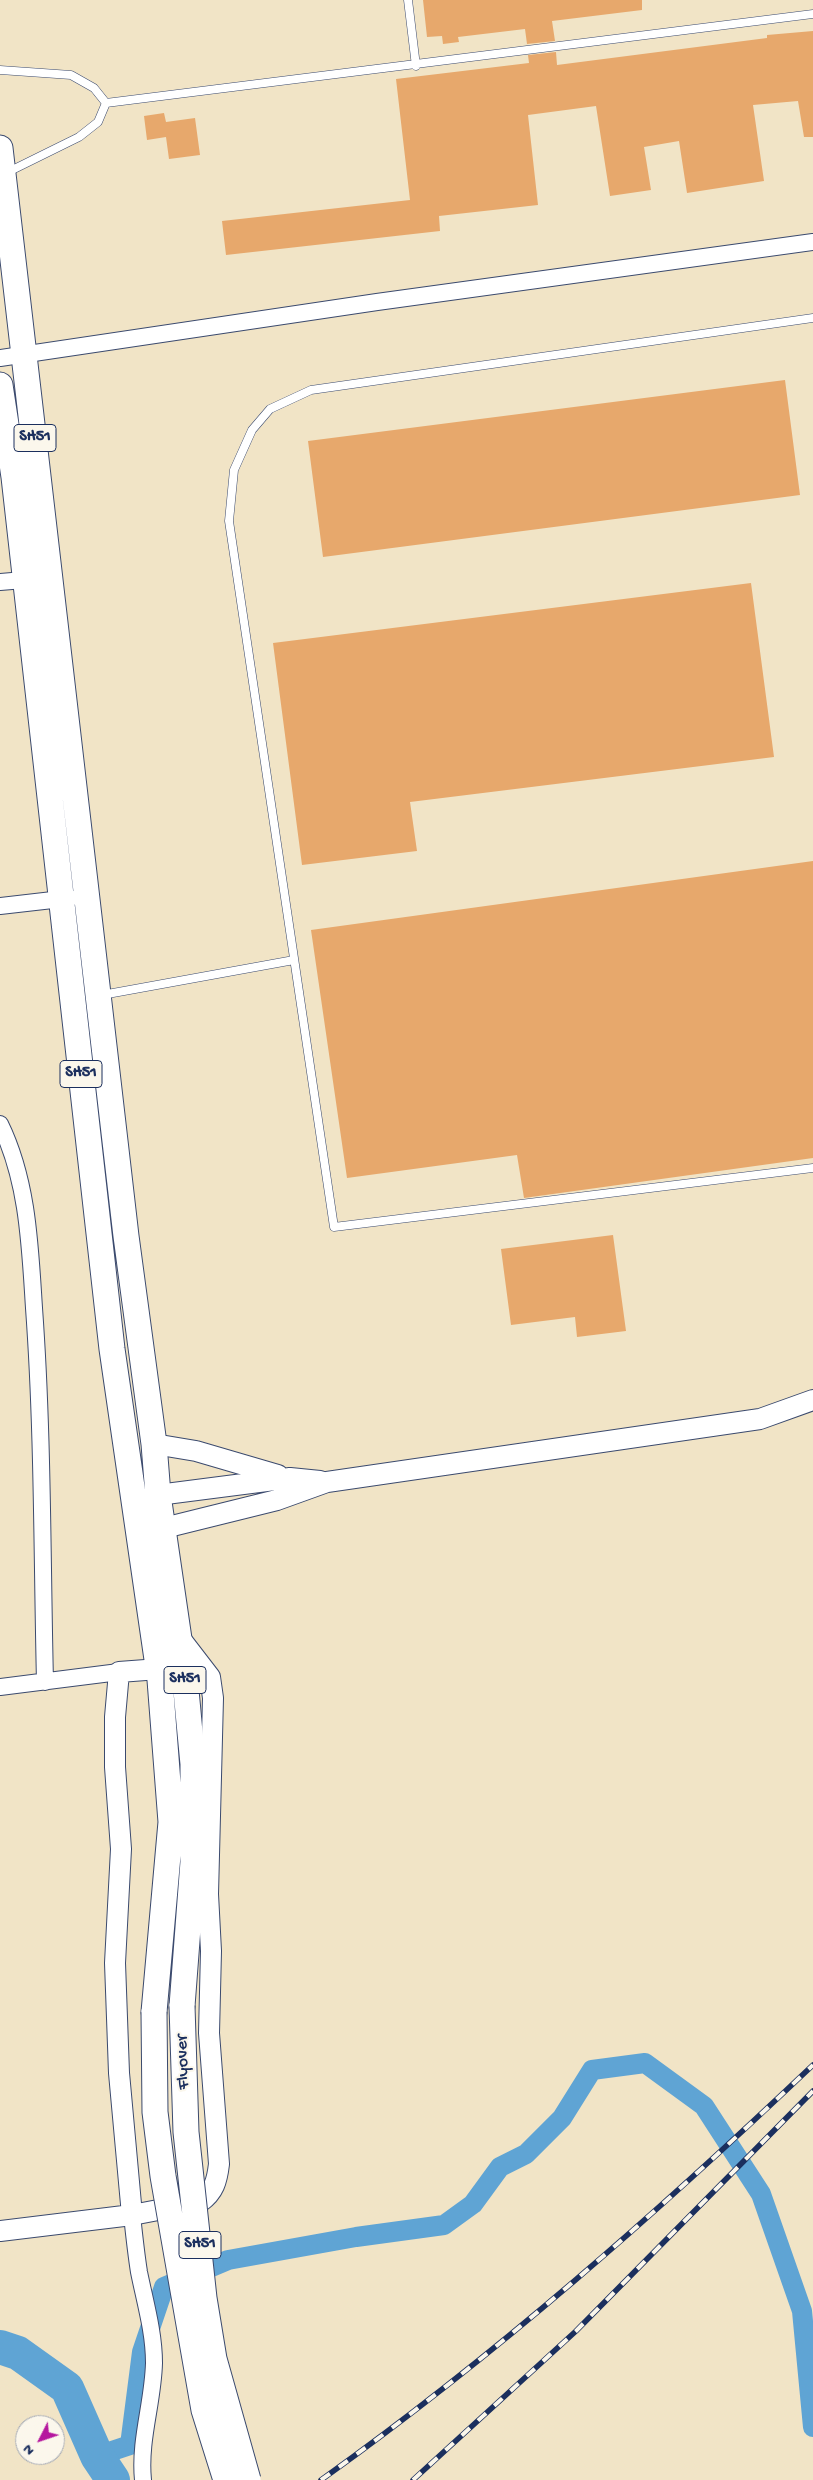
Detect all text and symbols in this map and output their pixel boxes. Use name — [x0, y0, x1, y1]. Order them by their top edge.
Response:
road number: SH51 — [14, 424, 56, 452]
road number: SH51 — [60, 1060, 102, 1088]
road number: SH51 — [164, 1666, 206, 1694]
street label: Flyover — [172, 2034, 196, 2090]
road number: SH51 — [179, 2232, 221, 2258]
north arrow — [15, 2415, 65, 2465]
text: N — [20, 2440, 38, 2459]

